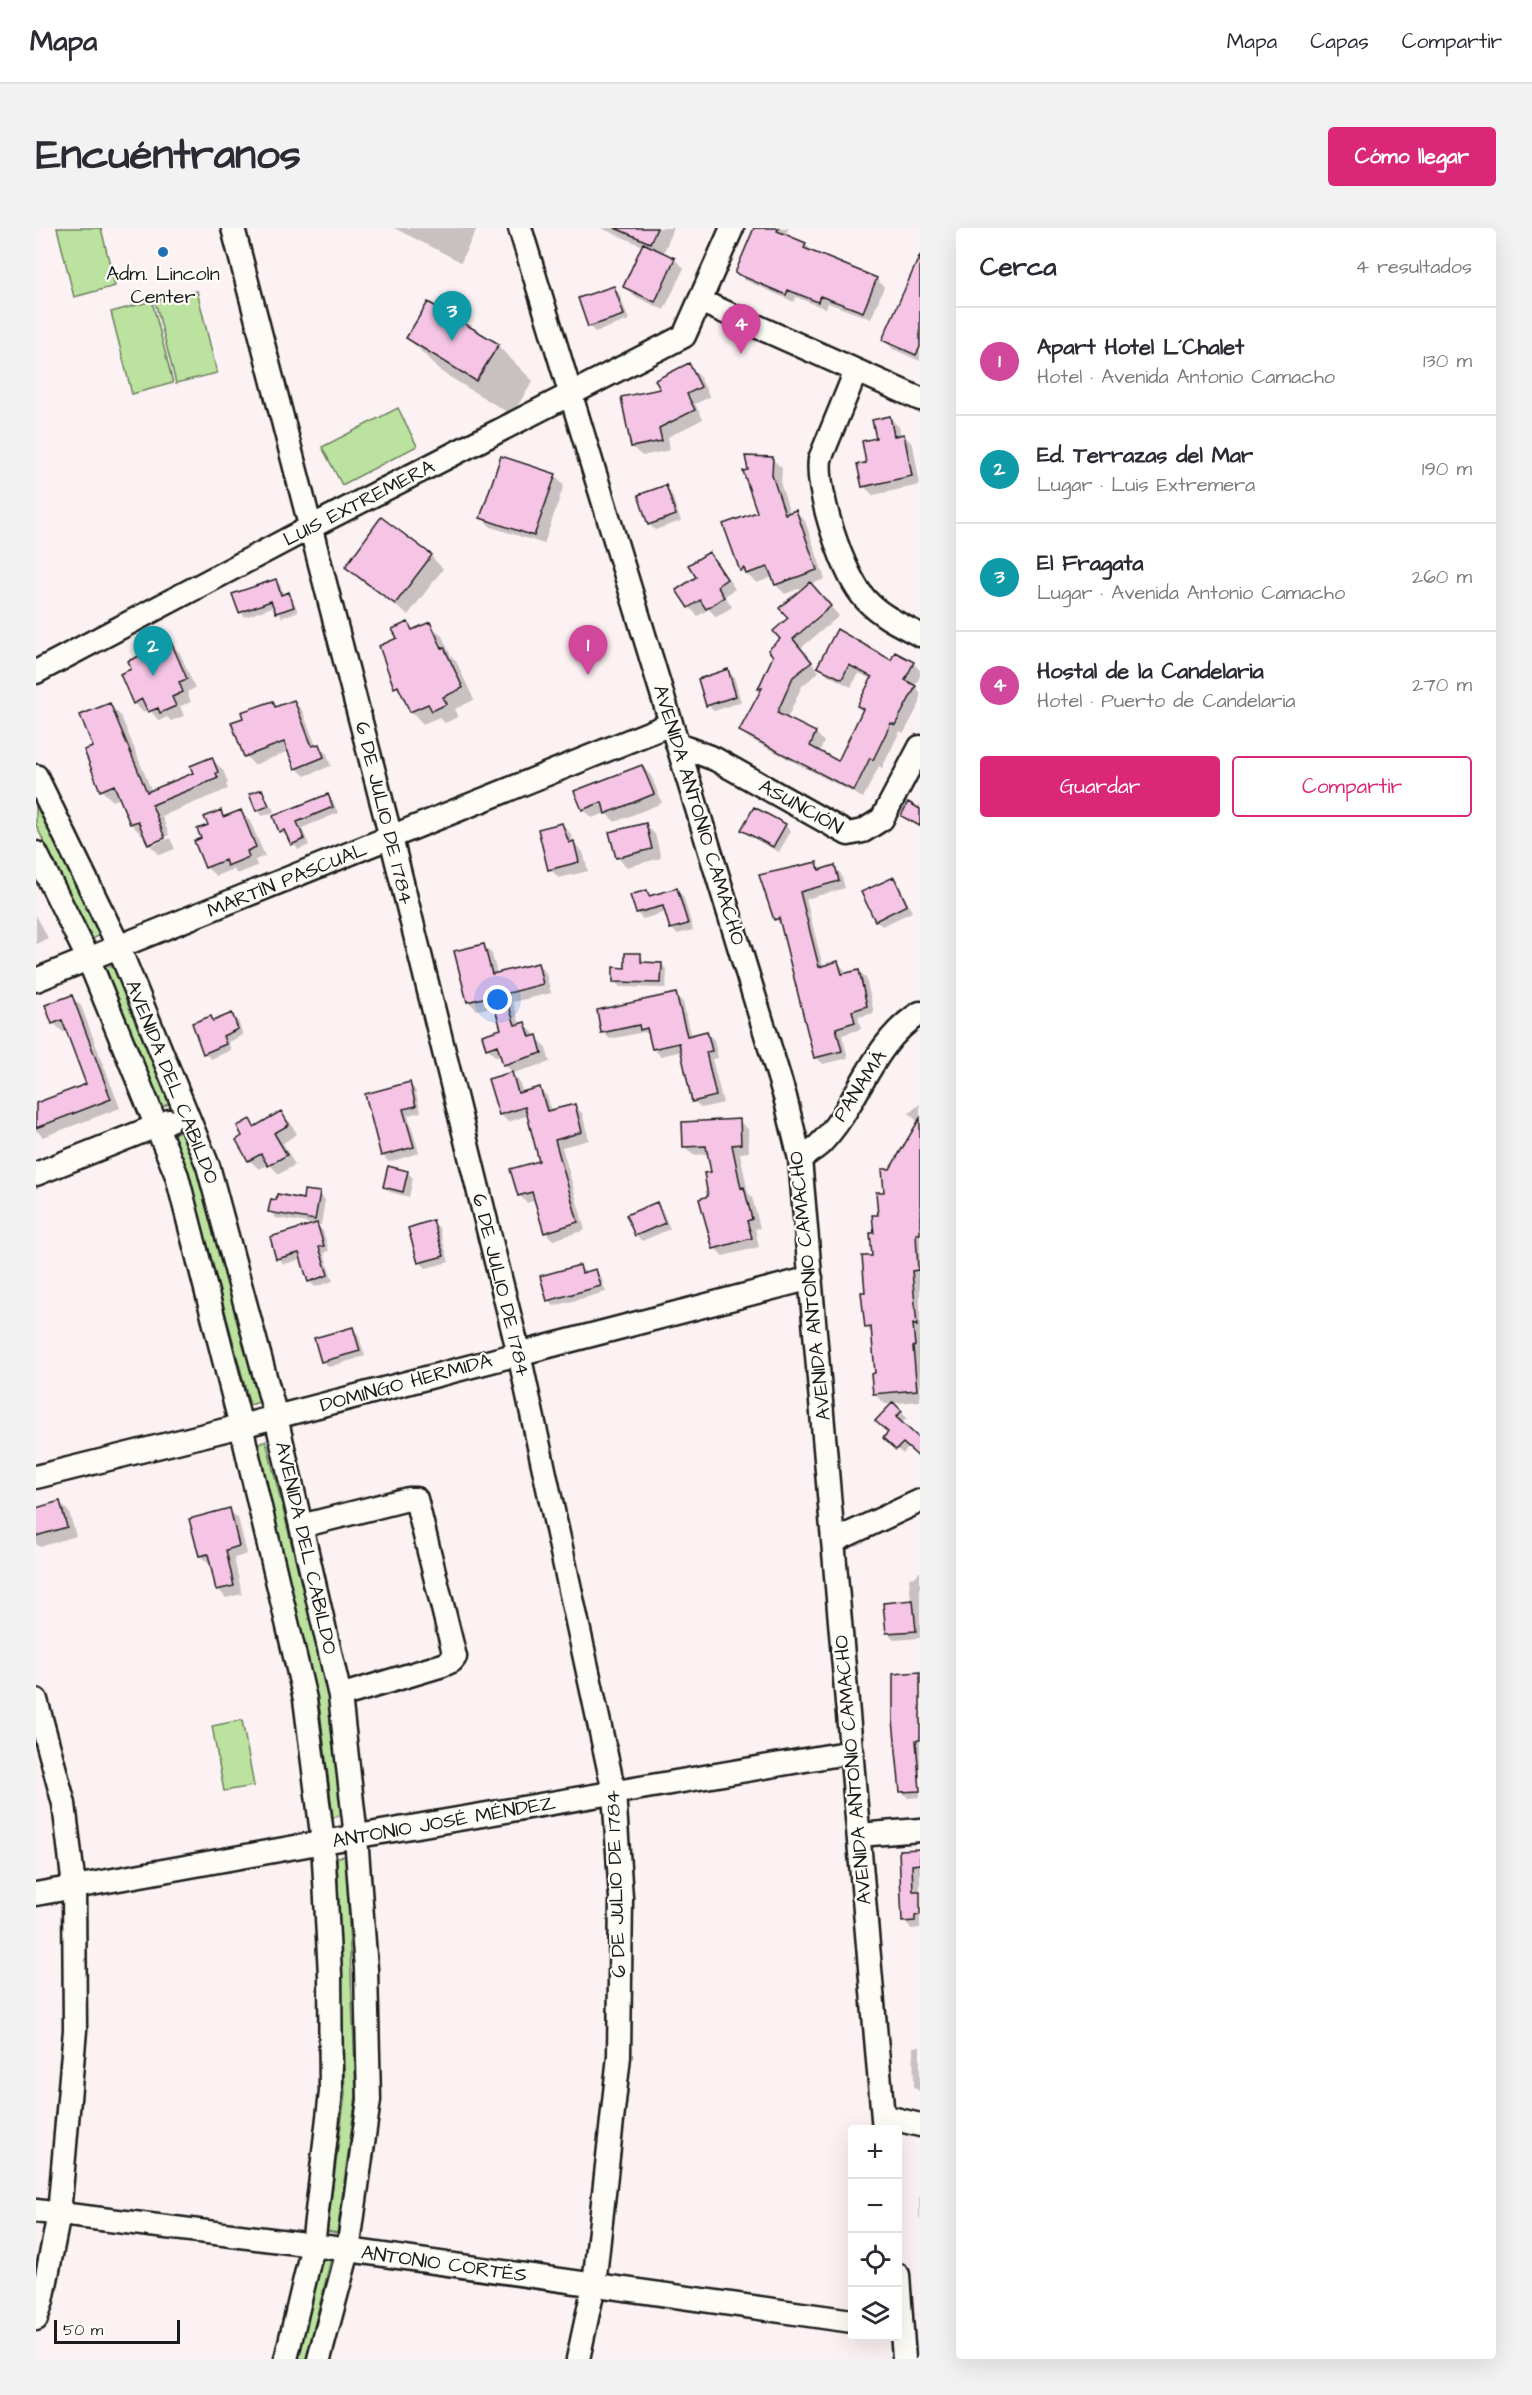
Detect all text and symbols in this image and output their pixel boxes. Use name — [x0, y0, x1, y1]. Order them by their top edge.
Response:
text: Mapa — [30, 22, 97, 61]
text: Mapa — [1227, 27, 1277, 56]
text: Capas — [1310, 27, 1369, 56]
text: Compartir — [1402, 27, 1502, 56]
text: Encuéntranos — [36, 127, 301, 185]
button: Cómo llegar — [1328, 127, 1496, 186]
marker: Adm. Lincoln Center — [156, 245, 170, 259]
text: Cerca — [980, 249, 1057, 285]
text: 4 resultados — [1355, 253, 1472, 281]
place label: Adm. Lincoln Center — [106, 260, 220, 311]
pin: 3 — [432, 291, 472, 341]
pin: 4 — [722, 304, 760, 354]
text: Apart Hotel L´Chalet — [1037, 332, 1244, 363]
text: 1 — [998, 347, 1001, 375]
text: 130 m — [1423, 347, 1472, 375]
text: Hotel · Avenida Antonio Camacho — [1037, 363, 1335, 391]
text: Ed. Terrazas del Mar — [1037, 440, 1253, 471]
street label: LUIS EXTREMERA — [278, 453, 440, 553]
text: 2 — [994, 455, 1005, 483]
text: 190 m — [1422, 455, 1472, 483]
text: Lugar · Luis Extremera — [1037, 471, 1255, 499]
text: El Fragata — [1037, 548, 1143, 579]
text: 3 — [994, 563, 1005, 591]
text: 260 m — [1412, 563, 1472, 591]
text: Lugar · Avenida Antonio Camacho — [1037, 579, 1345, 607]
pin: 2 — [134, 626, 172, 676]
pin: 1 — [568, 626, 608, 675]
text: Hostal de la Candelaria — [1037, 656, 1264, 687]
text: 4 — [993, 671, 1006, 699]
text: 270 m — [1412, 671, 1472, 699]
street label: AVENIDA ANTONIO CAMACHO — [646, 681, 752, 949]
text: Hotel · Puerto de Candelaria — [1037, 687, 1295, 715]
street label: 6 DE JULIO DE 1784 — [348, 719, 420, 908]
button: Guardar — [980, 756, 1220, 817]
button: Compartir — [1232, 756, 1472, 817]
street label: ASUNCIÓN — [754, 772, 848, 842]
street label: MARTÍN PASCUAL — [203, 835, 371, 925]
street label: AVENIDA DEL CABILDO — [118, 976, 226, 1188]
your location — [483, 985, 512, 1014]
street label: PANAMÁ — [826, 1045, 894, 1127]
street label: AVENIDA ANTONIO CAMACHO — [782, 1150, 838, 1422]
street label: 6 DE JULIO DE 1784 — [465, 1191, 537, 1380]
street label: DOMINGO HERMIDA — [317, 1346, 495, 1419]
street label: AVENIDA DEL CABILDO — [268, 1439, 344, 1657]
street label: AVENIDA ANTONIO CAMACHO — [827, 1634, 879, 1906]
street label: ANTONIO JOSÉ MÉNDEZ — [330, 1789, 558, 1855]
street label: 6 DE JULIO DE 1784 — [599, 1789, 633, 1978]
map controls — [848, 2125, 902, 2341]
button: + — [848, 2125, 902, 2179]
button: − — [848, 2179, 902, 2233]
button: locate — [848, 2233, 902, 2287]
street label: ANTONIO CORTÉS — [359, 2239, 529, 2290]
button: layers — [848, 2287, 902, 2341]
scale bar — [54, 2317, 180, 2344]
text: 50 m — [63, 2319, 103, 2341]

